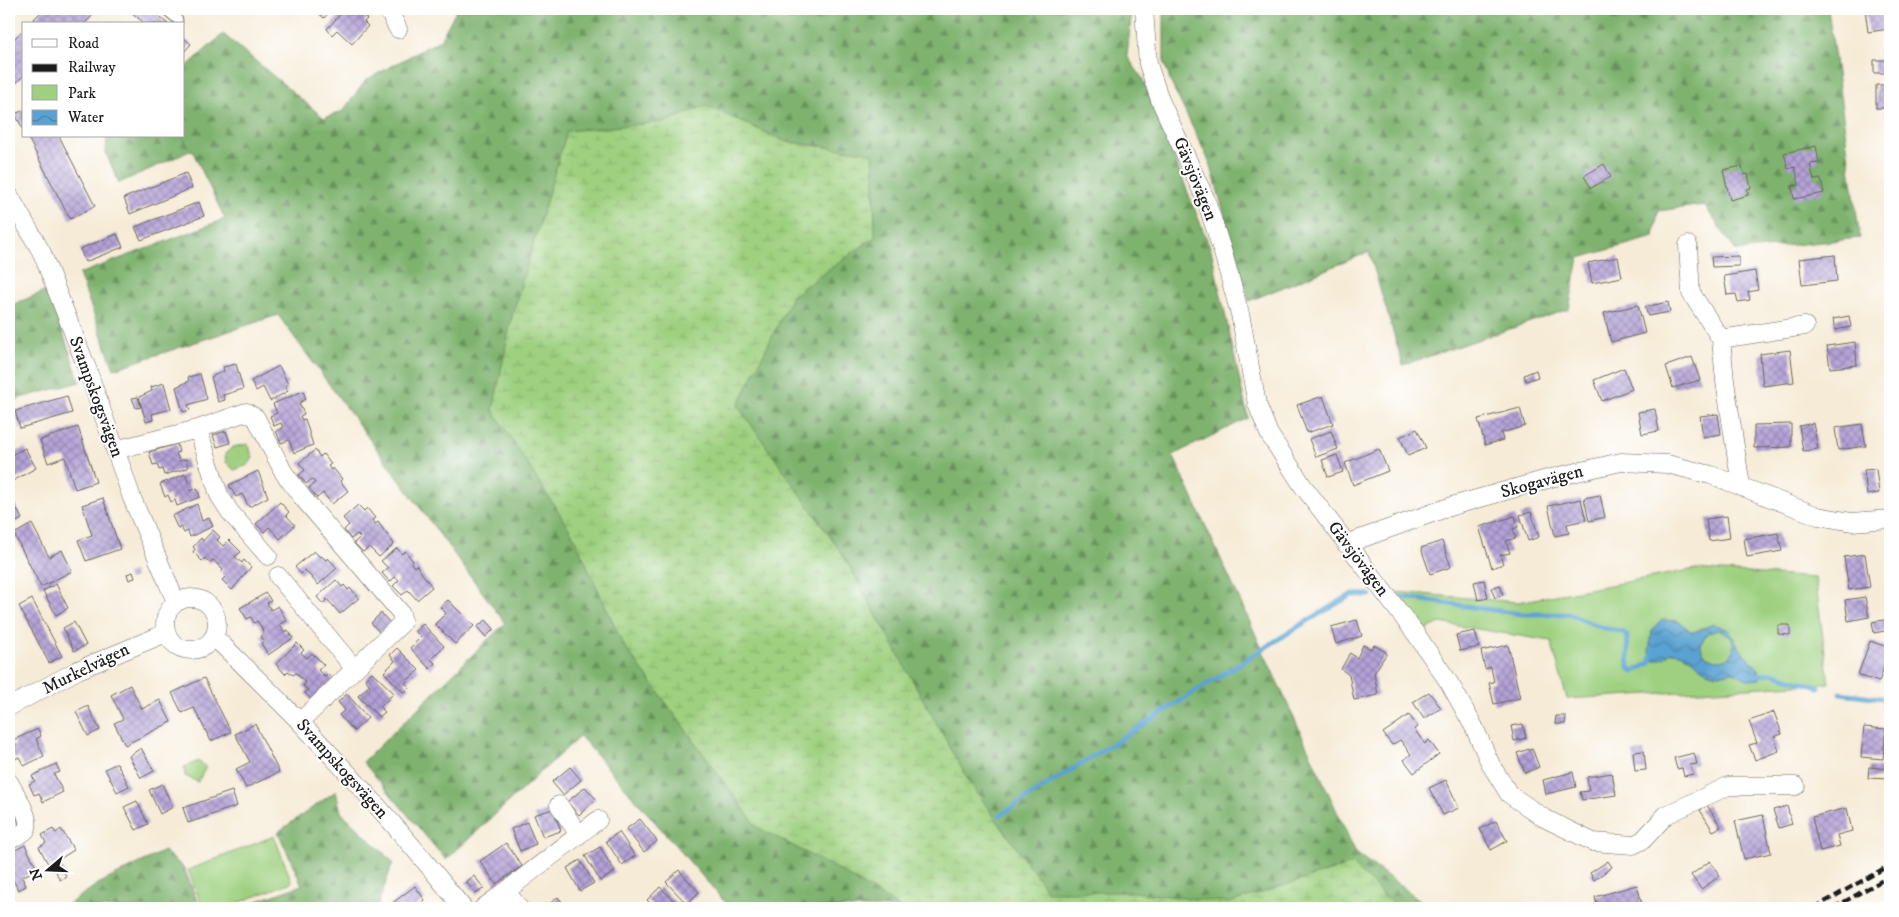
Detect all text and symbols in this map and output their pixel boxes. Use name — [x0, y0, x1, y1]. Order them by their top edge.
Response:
legend — [22, 22, 185, 138]
text: Road — [68, 34, 100, 53]
text: Railway — [68, 58, 116, 77]
text: Park — [68, 84, 97, 103]
text: Water — [67, 108, 104, 127]
street label: Gävsjövägen — [1168, 134, 1222, 225]
street label: Svampskogsvägen — [64, 334, 128, 461]
street label: Skogavägen — [1498, 460, 1586, 504]
street label: Gävsjövägen — [1323, 517, 1394, 601]
street label: Murkelvägen — [39, 638, 134, 700]
street label: Svampskogsvägen — [291, 714, 393, 824]
north arrow — [22, 844, 72, 894]
text: N — [26, 865, 47, 882]

